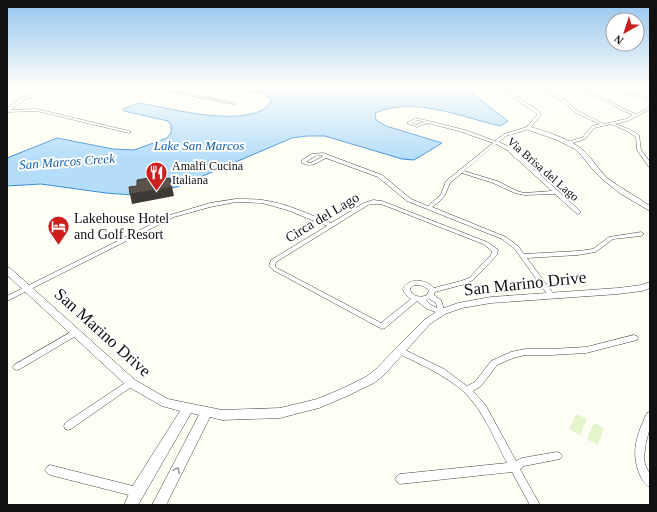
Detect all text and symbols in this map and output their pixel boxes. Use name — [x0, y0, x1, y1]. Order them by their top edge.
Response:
north arrow — [605, 12, 645, 52]
text: N — [612, 33, 626, 47]
street label: Via Brisa del Lago — [504, 134, 582, 204]
water label: Lake San Marcos — [153, 138, 244, 153]
water label: San Marcos Creek — [19, 151, 116, 172]
place label: Amalfi Cucina Italiana — [172, 159, 244, 187]
restaurant icon: Amalfi Cucina Italiana — [143, 160, 169, 193]
street label: Circa del Lago — [283, 190, 362, 245]
place label: Lakehouse Hotel and Golf Resort — [74, 211, 169, 242]
hotel icon: Lakehouse Hotel and Golf Resort — [46, 213, 72, 246]
street label: San Marino Drive — [463, 268, 587, 299]
street label: San Marino Drive — [51, 284, 155, 381]
one-way arrow — [172, 467, 179, 474]

